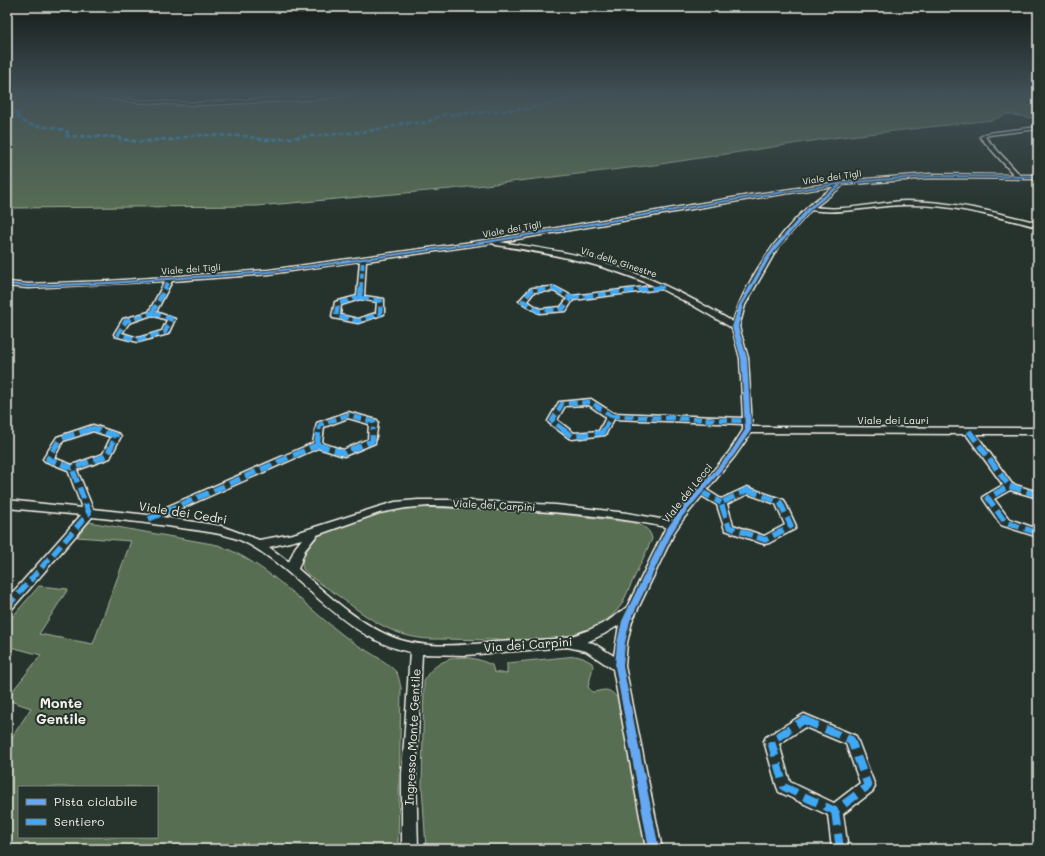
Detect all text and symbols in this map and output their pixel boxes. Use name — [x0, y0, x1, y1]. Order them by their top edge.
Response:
street label: Viale dei Tigli — [802, 167, 863, 187]
street label: Viale dei Tigli — [482, 218, 543, 240]
street label: Via delle Ginestre — [579, 244, 659, 280]
street label: Viale dei Tigli — [161, 261, 221, 277]
street label: Viale dei Lauri — [857, 413, 929, 427]
street label: Viale dei Lecci — [659, 460, 715, 526]
street label: Viale dei Carpini — [452, 496, 536, 514]
street label: Viale dei Cedri — [138, 497, 228, 527]
street label: Via dei Carpini — [483, 633, 573, 655]
street label: Ingresso Monte Gentile — [400, 668, 424, 806]
district label: Monte Gentile — [36, 693, 86, 728]
legend — [18, 786, 158, 838]
text: Pista ciclabile — [54, 793, 137, 809]
text: Sentiero — [54, 813, 104, 829]

